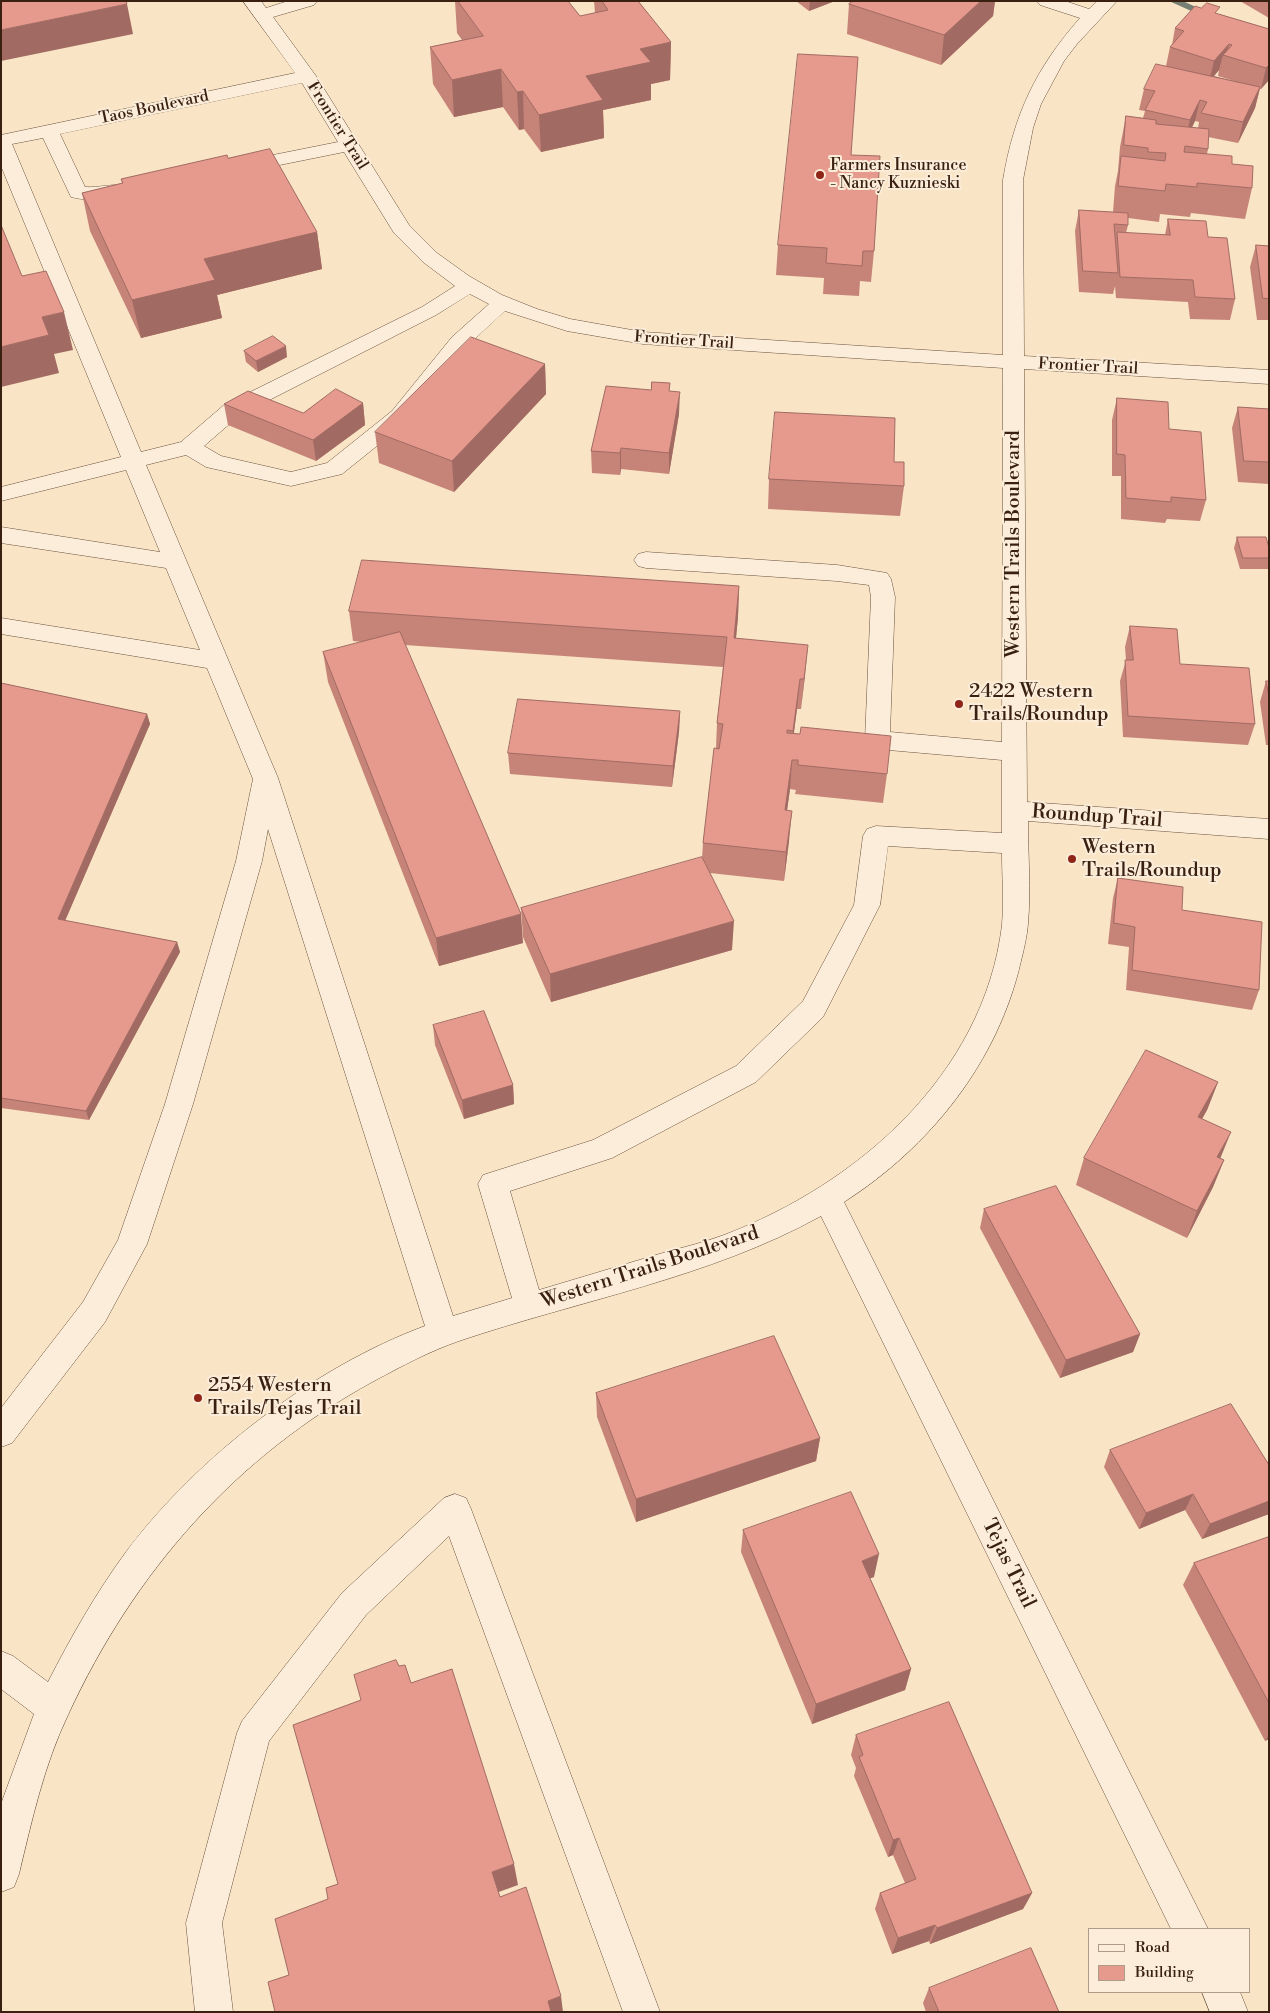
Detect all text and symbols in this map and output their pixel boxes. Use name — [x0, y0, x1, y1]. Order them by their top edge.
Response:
street label: Frontier Trail — [302, 78, 372, 174]
street label: Taos Boulevard — [97, 87, 211, 129]
place label: Farmers Insurance - Nancy Kuznieski — [830, 156, 967, 194]
marker: Farmers Insurance - Nancy Kuznieski — [814, 169, 826, 181]
street label: Frontier Trail — [633, 328, 735, 354]
street label: Frontier Trail — [1037, 355, 1139, 379]
street label: Western Trails Boulevard — [1002, 430, 1026, 658]
place label: 2422 Western Trails/Roundup — [969, 680, 1109, 727]
marker: 2422 Western Trails/Roundup — [953, 698, 965, 710]
street label: Roundup Trail — [1031, 800, 1163, 834]
place label: Western Trails/Roundup — [1082, 836, 1222, 883]
marker: Western Trails/Roundup — [1066, 853, 1078, 865]
street label: Western Trails Boulevard — [538, 1221, 762, 1315]
place label: 2554 Western Trails/Tejas Trail — [208, 1374, 361, 1421]
marker: 2554 Western Trails/Tejas Trail — [192, 1392, 204, 1404]
street label: Tejas Trail — [976, 1515, 1040, 1613]
legend — [1088, 1928, 1250, 1993]
text: Road — [1135, 1938, 1170, 1957]
text: Building — [1135, 1963, 1194, 1982]

